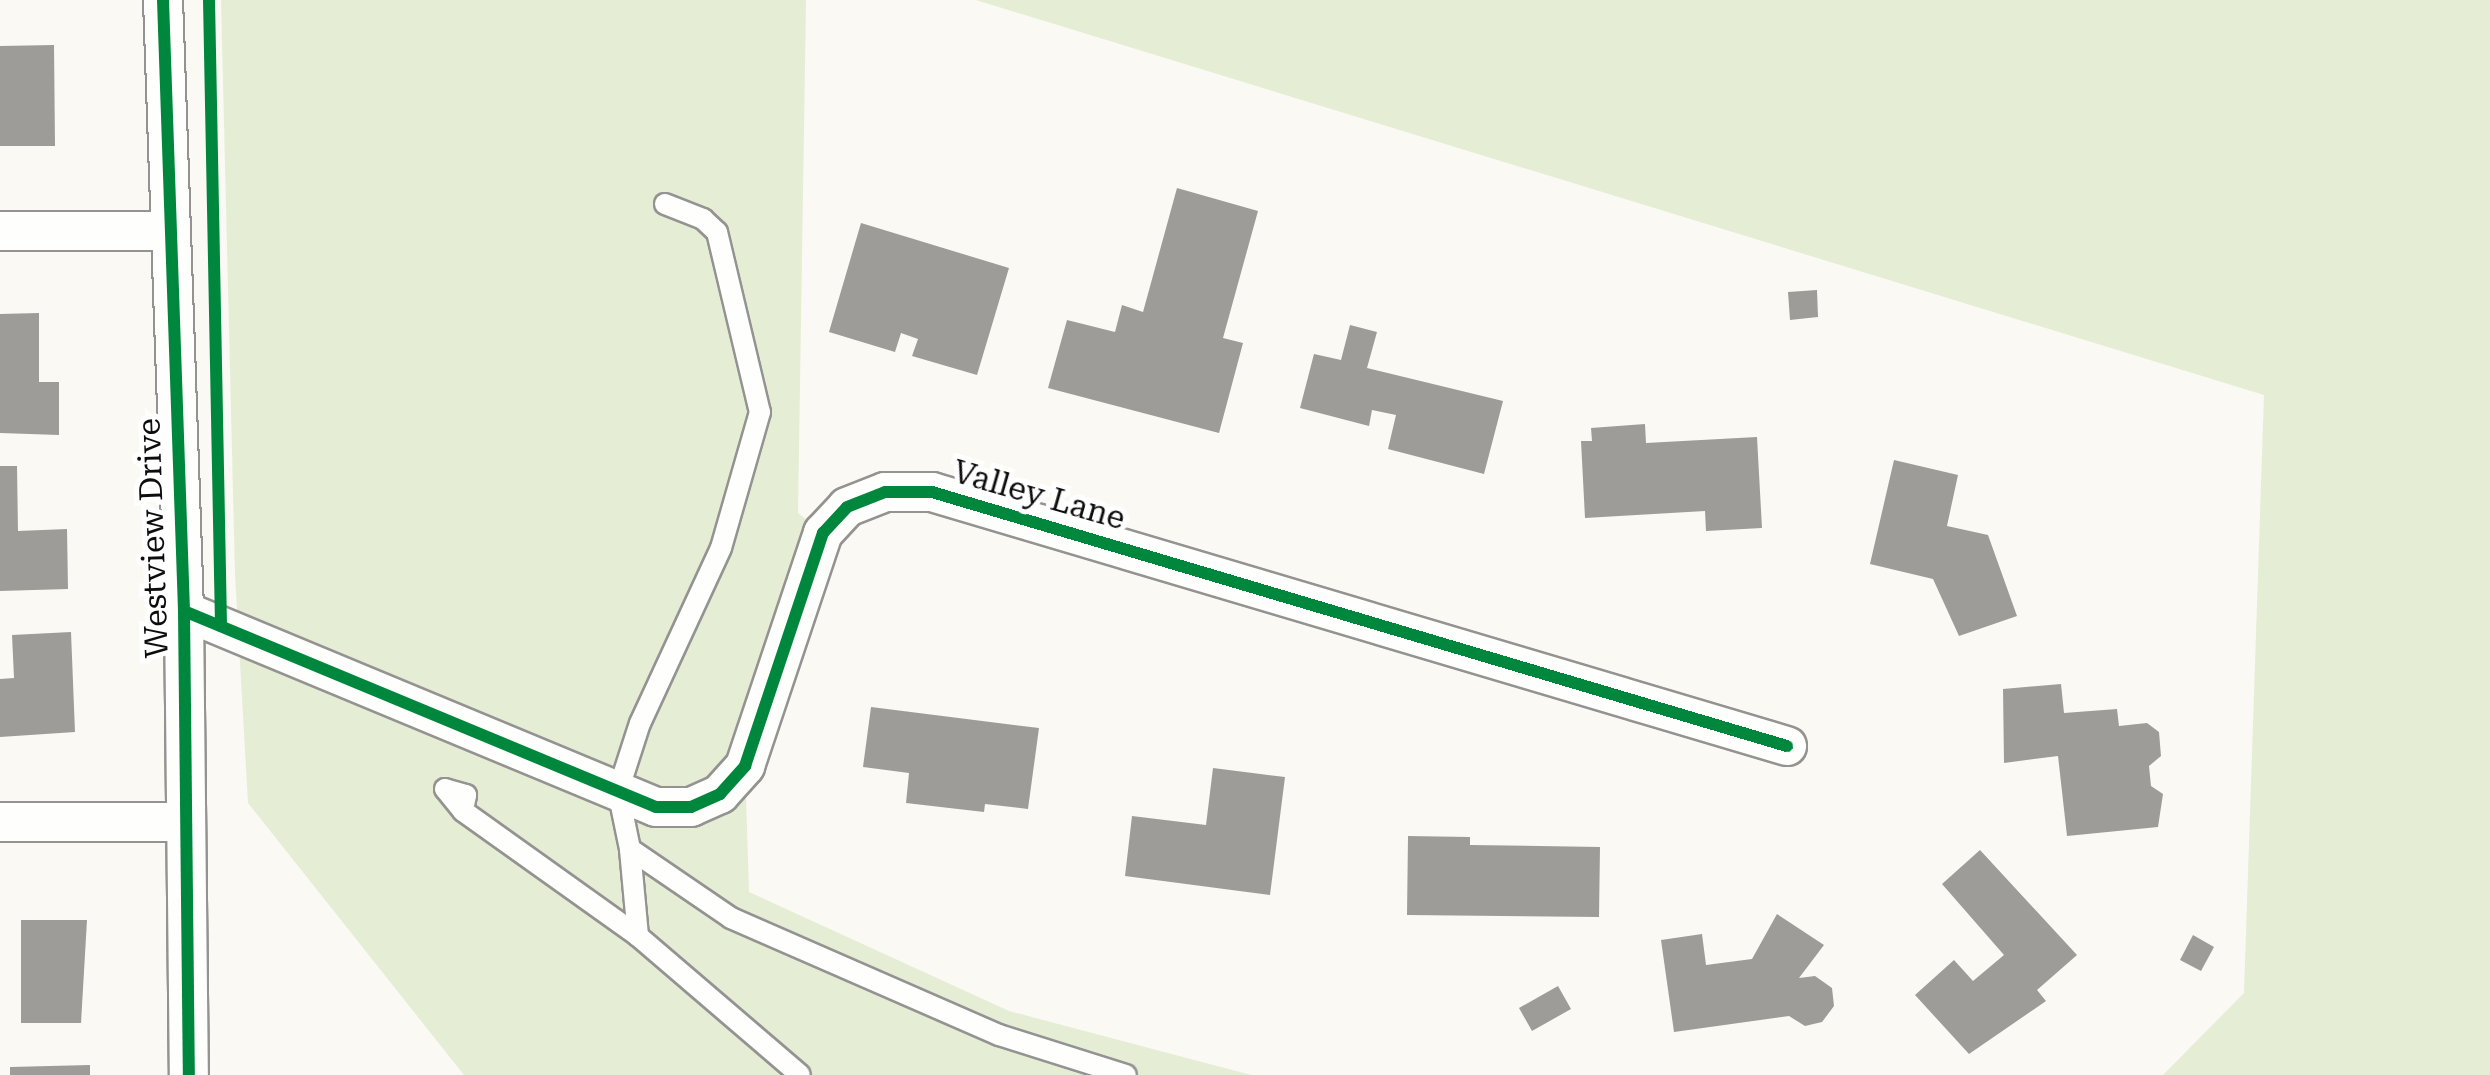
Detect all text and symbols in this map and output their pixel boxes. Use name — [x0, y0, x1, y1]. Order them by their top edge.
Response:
street label: Westview Drive — [130, 417, 176, 659]
street label: Valley Lane — [948, 452, 1130, 538]

